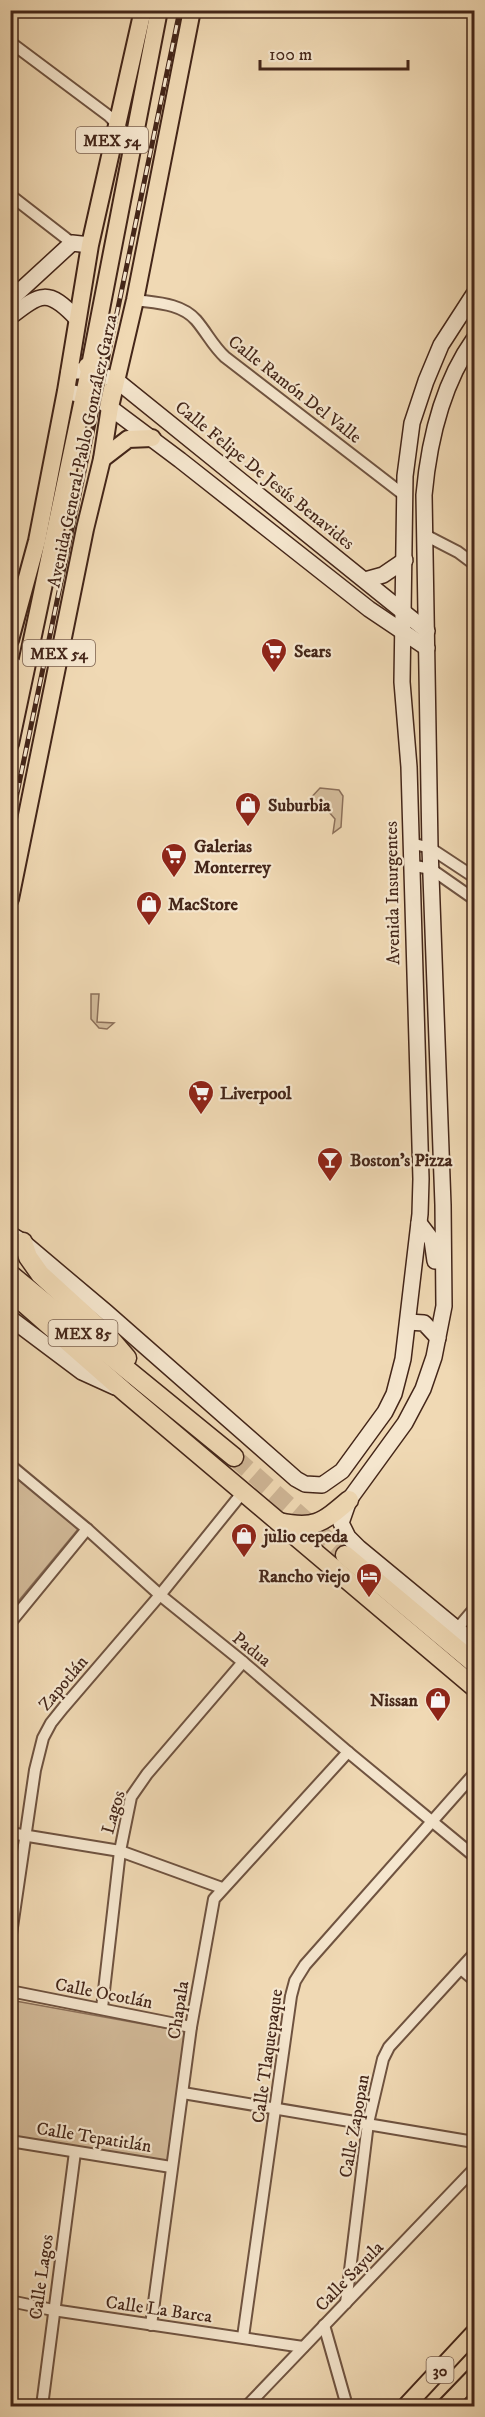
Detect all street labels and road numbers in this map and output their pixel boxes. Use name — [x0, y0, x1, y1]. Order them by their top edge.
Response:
road number: MEX 54 — [76, 127, 148, 153]
street label: Avenida General Pablo González Garza — [43, 312, 123, 590]
street label: Calle Ramón Del Valle — [223, 331, 365, 449]
street label: Calle Felipe De Jesús Benavides — [170, 397, 359, 555]
road number: MEX 54 — [23, 640, 95, 666]
street label: Avenida Insurgentes — [381, 821, 405, 965]
road number: MEX 85 — [48, 1320, 118, 1346]
street label: Padua — [228, 1628, 275, 1672]
street label: Zapotlán — [34, 1651, 94, 1716]
street label: Lagos — [97, 1788, 131, 1837]
street label: Calle Ocotlán — [53, 1974, 155, 2014]
street label: Chapala — [164, 1979, 195, 2041]
street label: Calle Tlaquepaque — [248, 1988, 288, 2125]
street label: Calle Zapopan — [335, 2072, 375, 2180]
street label: Calle Tepatitlán — [35, 2118, 154, 2158]
street label: Calle Lagos — [25, 2233, 59, 2321]
street label: Calle Sayula — [311, 2237, 389, 2316]
street label: Calle La Barca — [104, 2292, 214, 2328]
road number: 30 — [426, 2357, 454, 2383]

